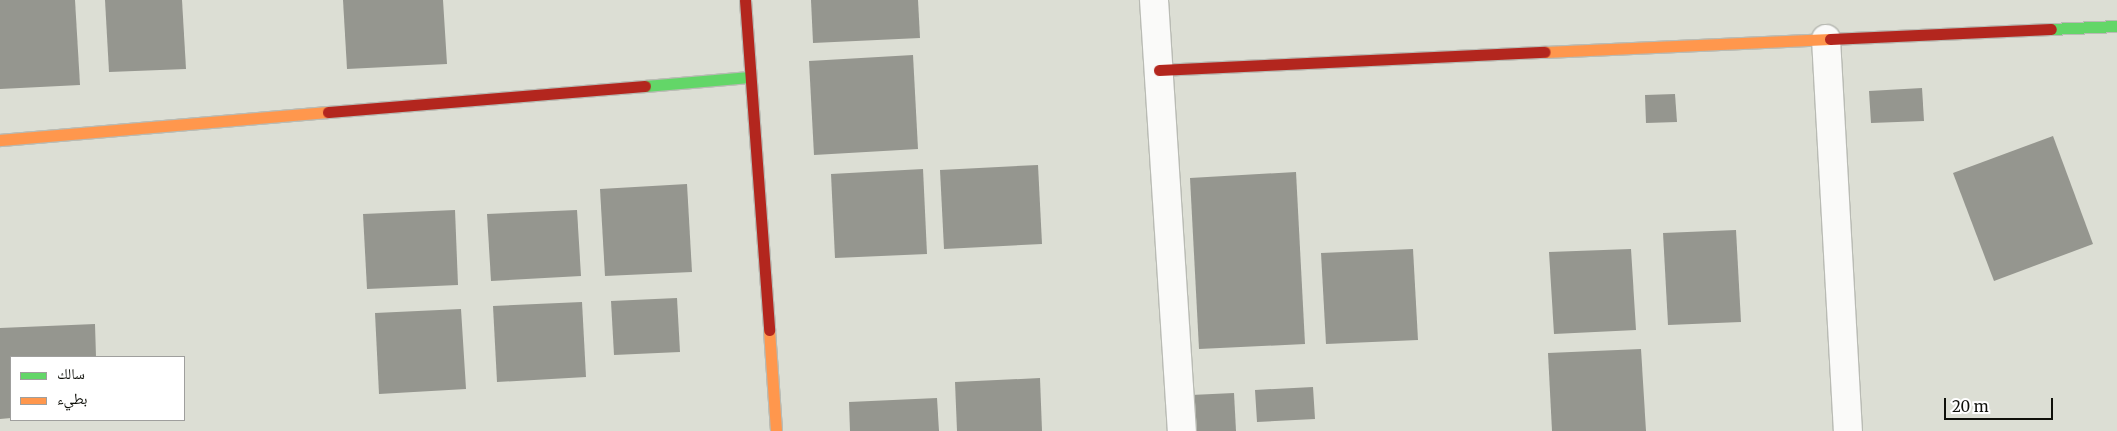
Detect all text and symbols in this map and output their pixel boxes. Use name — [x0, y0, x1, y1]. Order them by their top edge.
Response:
legend — [10, 356, 185, 421]
text: سالك — [57, 364, 85, 383]
scale bar — [1947, 388, 2056, 420]
text: بطيء — [57, 389, 87, 408]
text: 20 m — [1952, 397, 1989, 416]

